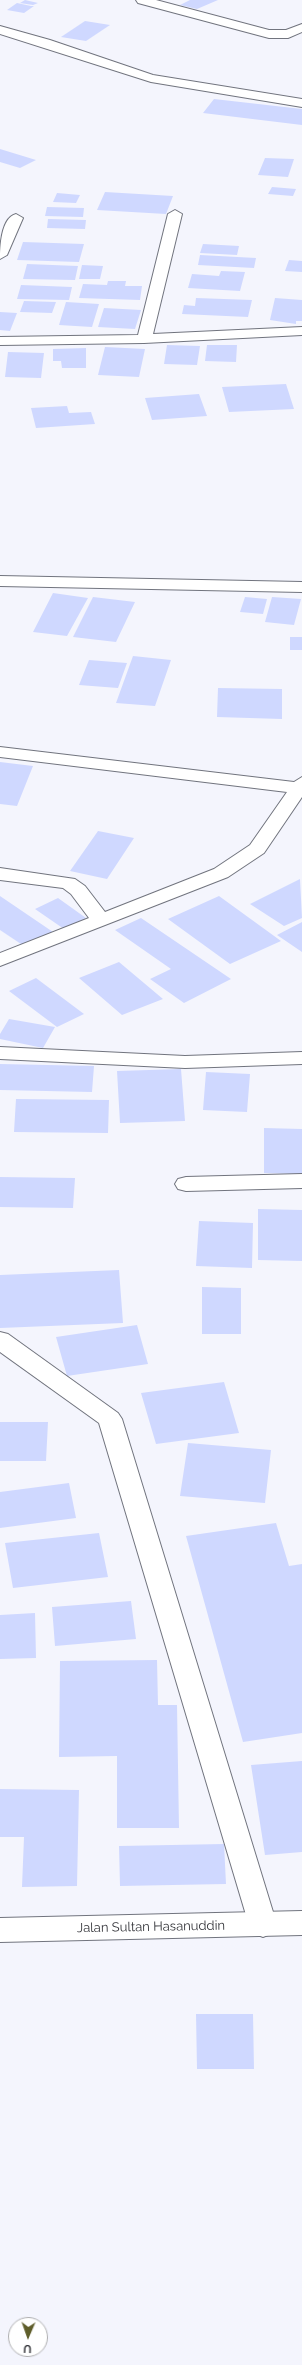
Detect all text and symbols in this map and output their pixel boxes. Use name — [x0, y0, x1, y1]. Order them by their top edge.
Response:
street label: Jalan Sultan Hasanuddin — [77, 1918, 225, 1936]
north arrow — [8, 2317, 48, 2357]
text: U — [23, 2342, 32, 2355]

